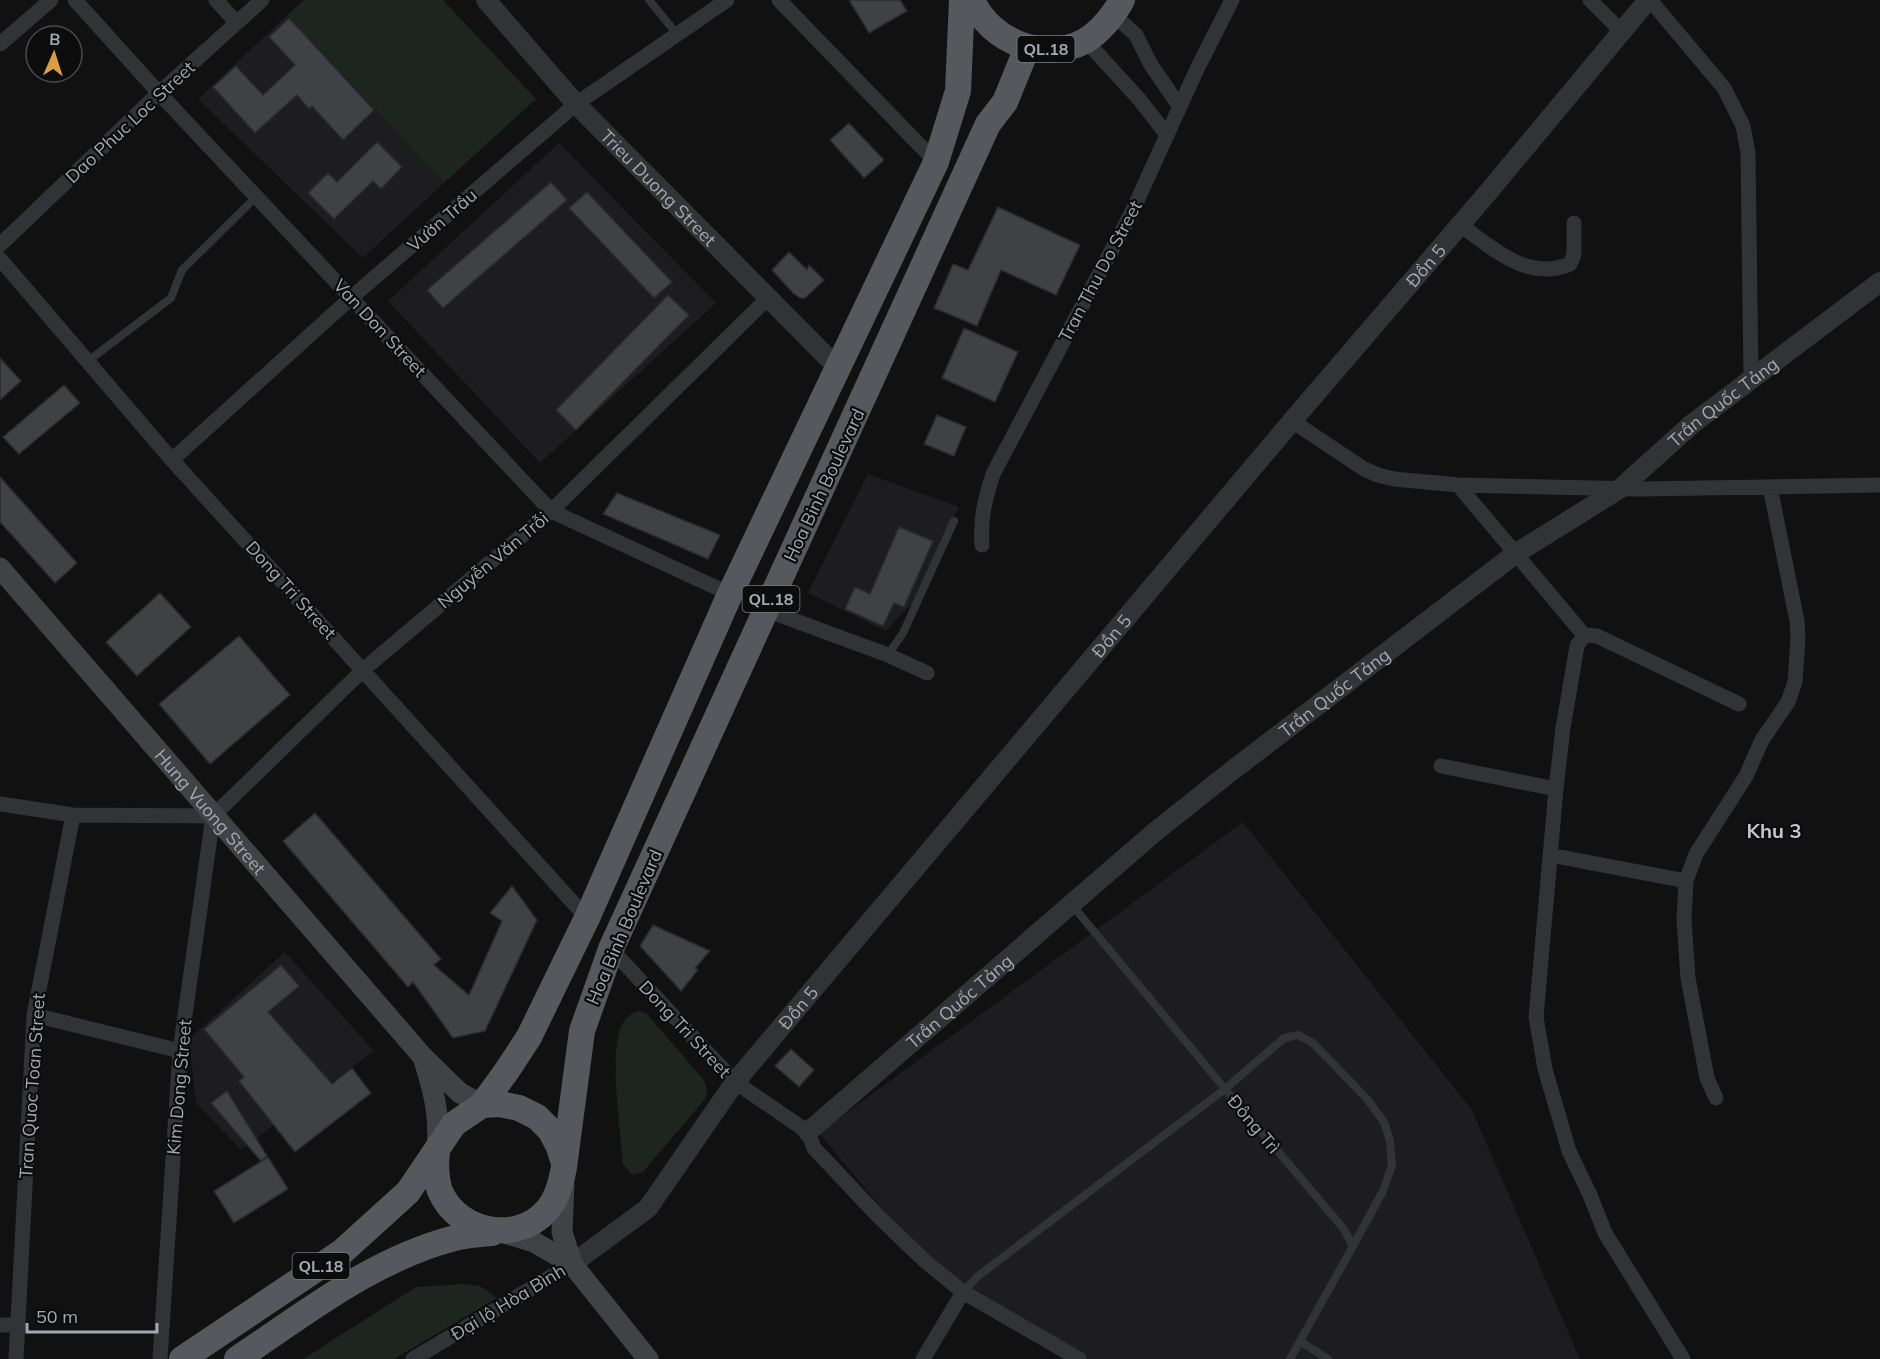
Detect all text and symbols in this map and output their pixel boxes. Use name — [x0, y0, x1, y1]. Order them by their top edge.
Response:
north arrow — [24, 24, 84, 84]
text: B — [49, 29, 61, 49]
road number: QL.18 — [1018, 36, 1074, 62]
street label: Dao Phuc Loc Street — [60, 56, 200, 188]
street label: Trieu Duong Street — [596, 124, 722, 251]
street label: Vườn Trầu — [402, 184, 482, 256]
street label: Tran Thu Do Street — [1053, 196, 1147, 346]
street label: Đồn 5 — [1401, 239, 1451, 292]
street label: Van Don Street — [329, 274, 431, 382]
street label: Trần Quốc Tảng — [1663, 352, 1782, 452]
street label: Hoa Binh Boulevard — [778, 405, 870, 565]
street label: Nguyễn Văn Trỗi — [433, 507, 553, 613]
street label: Dong Tri Street — [241, 536, 341, 644]
road number: QL.18 — [742, 586, 800, 612]
street label: Đồn 5 — [1086, 609, 1136, 662]
street label: Trần Quốc Tảng — [1274, 643, 1394, 742]
street label: Hung Vuong Street — [150, 744, 271, 879]
district label: Khu 3 — [1747, 818, 1801, 843]
street label: Hoa Binh Boulevard — [581, 846, 667, 1008]
street label: Trần Quốc Tảng — [901, 949, 1017, 1054]
street label: Dong Tri Street — [634, 976, 736, 1082]
street label: Đồn 5 — [773, 981, 823, 1034]
street label: Tran Quoc Toan Street — [14, 993, 50, 1179]
street label: Kim Dong Street — [162, 1018, 196, 1156]
street label: Đông Trì — [1223, 1090, 1285, 1158]
road number: QL.18 — [292, 1253, 350, 1279]
street label: Đại lộ Hòa Bình — [447, 1259, 569, 1345]
scale bar — [27, 1296, 158, 1334]
text: 50 m — [36, 1305, 78, 1328]

